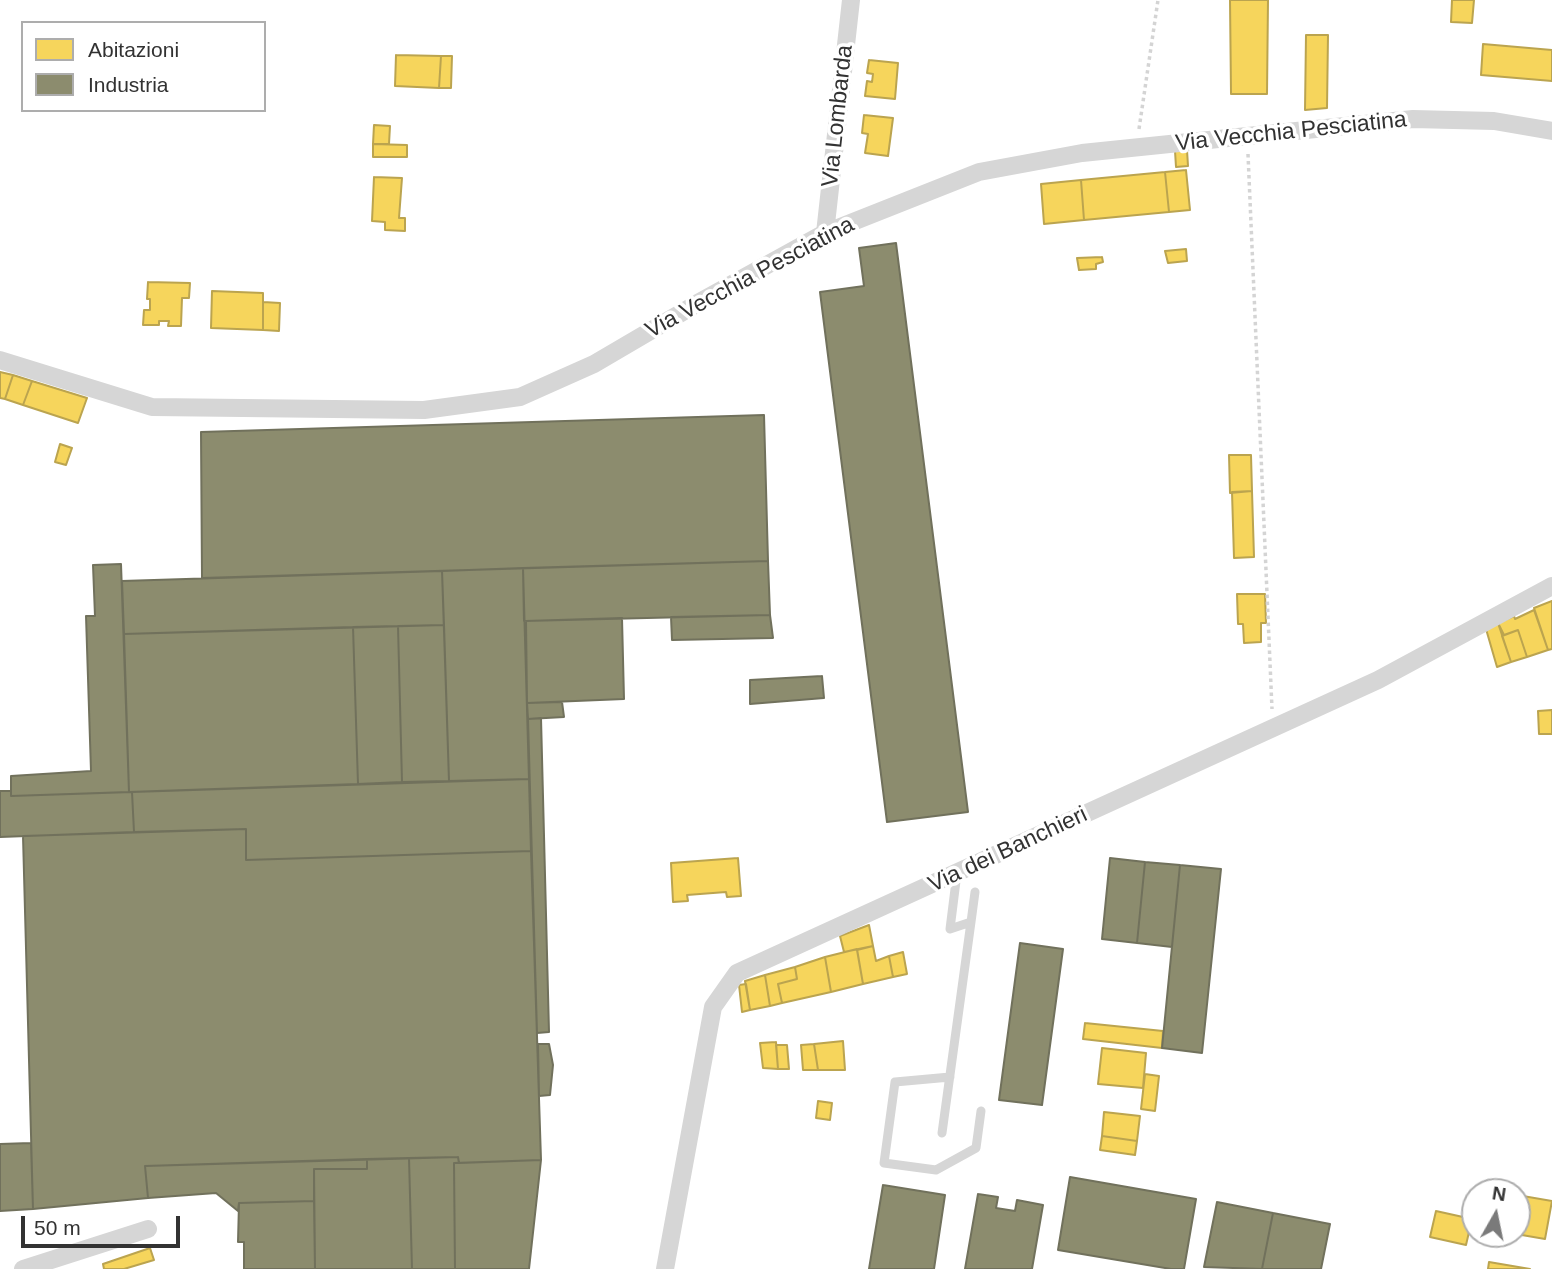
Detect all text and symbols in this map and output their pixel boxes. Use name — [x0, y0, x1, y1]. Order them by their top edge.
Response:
legend — [21, 21, 266, 112]
text: Abitazioni — [88, 38, 179, 61]
street label: Via Lombarda — [817, 44, 859, 188]
text: Industria — [88, 73, 169, 96]
street label: Via Vecchia Pesciatina — [1174, 106, 1408, 158]
street label: Via Vecchia Pesciatina — [641, 211, 859, 345]
street label: Via dei Banchieri — [924, 801, 1092, 899]
north arrow — [1461, 1178, 1531, 1248]
text: N — [1491, 1182, 1507, 1205]
scale bar — [24, 1202, 184, 1246]
text: 50 m — [34, 1216, 81, 1239]

